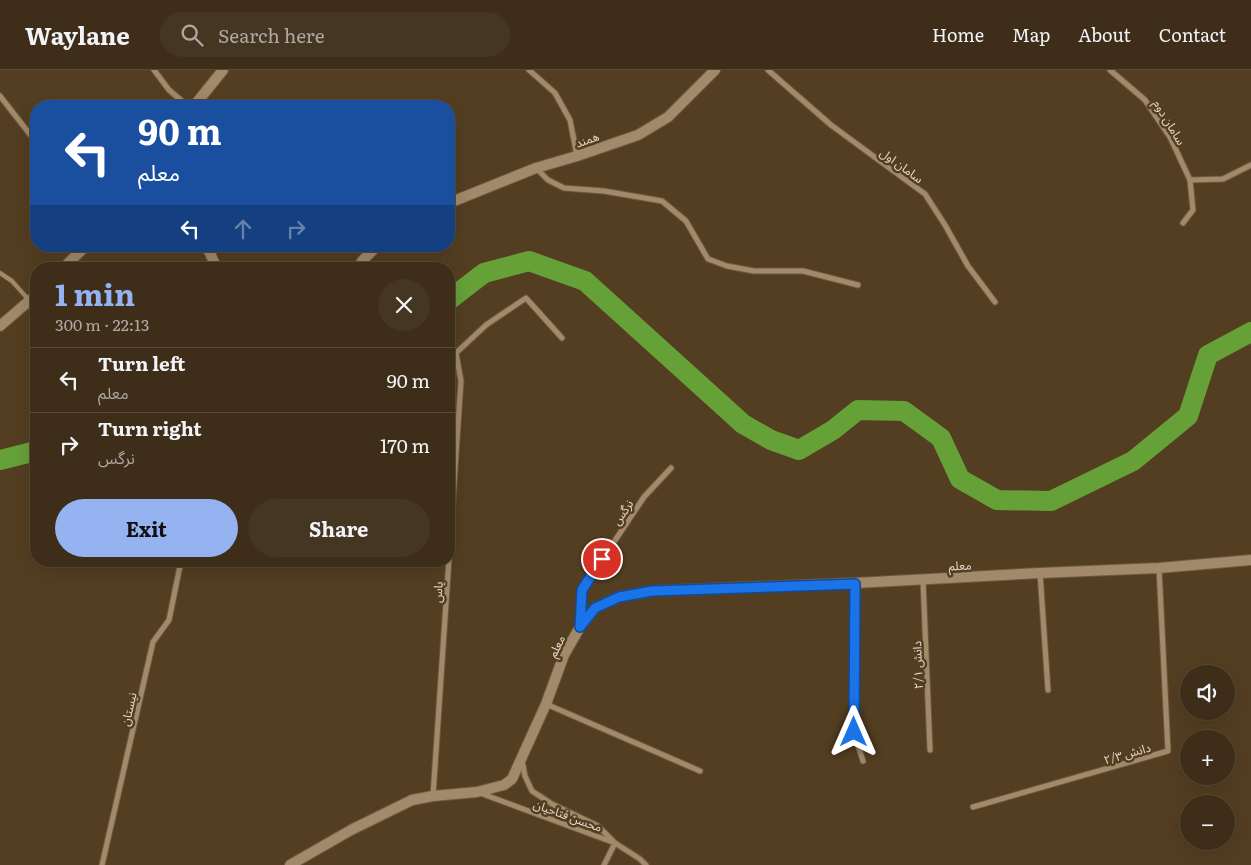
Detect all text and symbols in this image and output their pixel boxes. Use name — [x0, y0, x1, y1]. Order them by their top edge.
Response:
search box — [160, 12, 510, 57]
text: Waylane — [25, 17, 130, 52]
icon: search — [178, 21, 206, 49]
text: Search here — [218, 21, 325, 49]
text: Home — [932, 21, 984, 48]
text: Map — [1012, 21, 1050, 48]
text: About — [1078, 21, 1131, 48]
text: Contact — [1159, 21, 1226, 48]
street label: سامان دوم — [1148, 96, 1191, 149]
text: 90 m — [138, 104, 222, 156]
icon: left — [55, 120, 120, 185]
street label: همند — [573, 126, 602, 151]
street label: سامان اول — [877, 143, 927, 187]
text: معلم — [138, 155, 180, 188]
icon: left — [176, 215, 204, 243]
icon: ahead — [229, 215, 257, 243]
icon: right — [282, 215, 310, 243]
text: 1 min — [55, 271, 135, 315]
button: close — [378, 279, 430, 331]
text: 300 m · 22:13 — [55, 312, 149, 336]
text: Turn left — [98, 349, 185, 377]
icon: left — [55, 366, 83, 394]
text: 90 m — [387, 366, 430, 394]
text: معلم — [98, 380, 129, 404]
text: Turn right — [98, 414, 202, 442]
icon: right — [55, 431, 83, 459]
text: 170 m — [380, 431, 430, 459]
text: نرگس — [98, 445, 135, 469]
street label: نرگس — [607, 495, 637, 529]
button: Exit — [55, 499, 238, 557]
button: Share — [248, 499, 430, 557]
pin — [581, 538, 623, 580]
icon: arrive — [588, 545, 616, 573]
street label: معلم — [948, 555, 972, 576]
street label: یاس — [427, 581, 447, 603]
street label: معلم — [543, 632, 570, 661]
street label: دانش ۲/۱ — [907, 640, 927, 689]
map controls — [1180, 665, 1235, 850]
button: sound — [1180, 665, 1235, 720]
street label: نیستان — [115, 690, 141, 728]
position arrow — [827, 705, 879, 757]
button: + — [1180, 730, 1235, 785]
street label: دانش ۲/۳ — [1101, 738, 1153, 768]
street label: محسن فتاحیان — [531, 794, 605, 836]
button: − — [1180, 795, 1235, 850]

